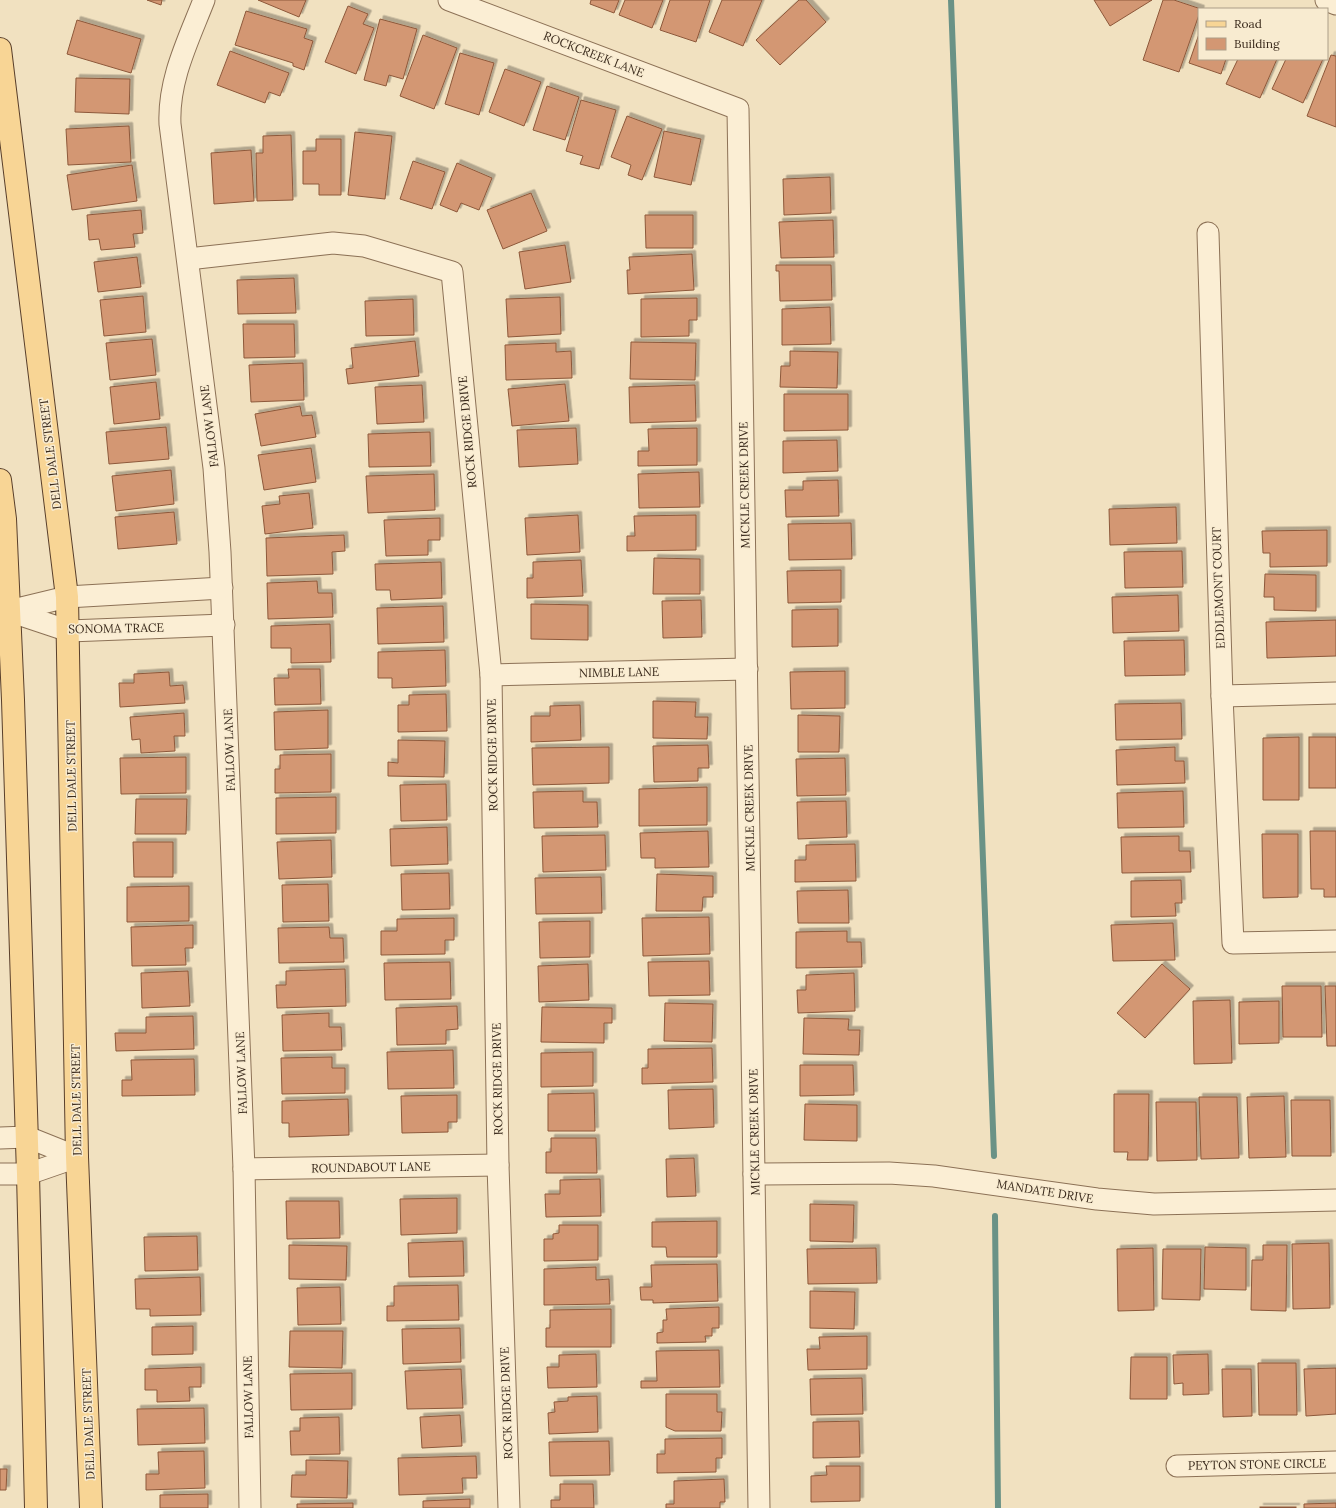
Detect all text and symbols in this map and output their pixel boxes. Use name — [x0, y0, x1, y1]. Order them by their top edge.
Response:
legend — [1198, 8, 1328, 60]
text: Road — [1234, 16, 1262, 31]
street label: ROCKCREEK LANE — [541, 28, 647, 80]
text: Building — [1234, 36, 1280, 51]
street label: ROCK RIDGE DRIVE — [455, 375, 479, 489]
street label: FALLOW LANE — [197, 384, 221, 468]
street label: DELL DALE STREET — [36, 397, 64, 510]
street label: MICKLE CREEK DRIVE — [735, 421, 753, 549]
street label: EDDLEMONT COURT — [1208, 526, 1228, 649]
street label: SONOMA TRACE — [68, 620, 164, 636]
street label: NIMBLE LANE — [579, 664, 659, 680]
street label: ROCK RIDGE DRIVE — [484, 699, 500, 811]
street label: FALLOW LANE — [220, 708, 238, 792]
street label: DELL DALE STREET — [63, 720, 79, 832]
street label: MICKLE CREEK DRIVE — [740, 744, 758, 872]
street label: ROCK RIDGE DRIVE — [489, 1023, 505, 1135]
street label: FALLOW LANE — [232, 1031, 250, 1115]
street label: DELL DALE STREET — [68, 1044, 84, 1156]
street label: MICKLE CREEK DRIVE — [745, 1068, 763, 1196]
street label: ROUNDABOUT LANE — [311, 1158, 431, 1176]
street label: MANDATE DRIVE — [996, 1176, 1094, 1206]
street label: ROCK RIDGE DRIVE — [497, 1346, 515, 1460]
street label: FALLOW LANE — [240, 1355, 256, 1439]
street label: DELL DALE STREET — [79, 1368, 97, 1480]
street label: PEYTON STONE CIRCLE — [1188, 1455, 1326, 1473]

